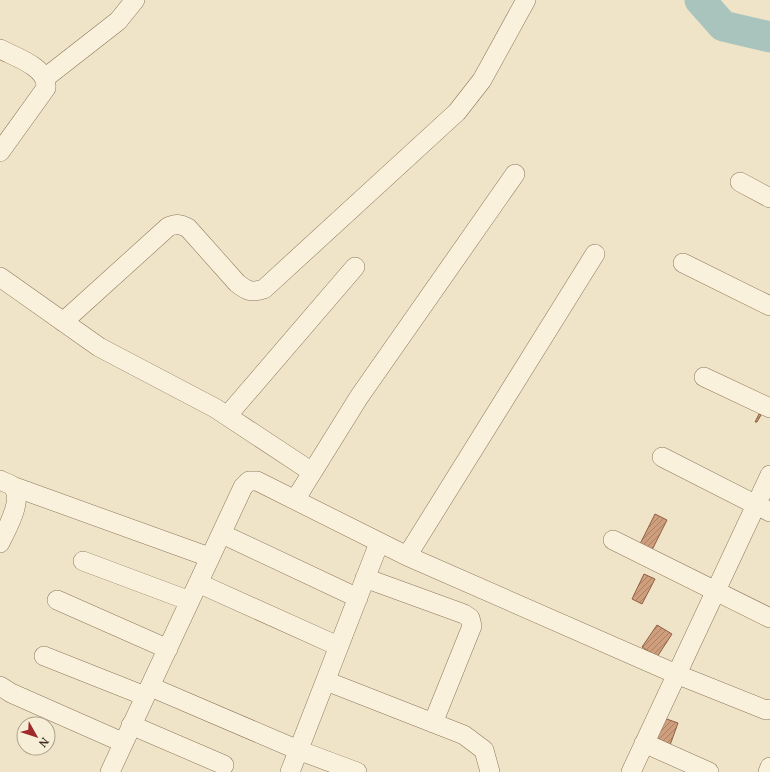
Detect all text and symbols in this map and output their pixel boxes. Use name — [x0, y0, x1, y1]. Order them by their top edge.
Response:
north arrow — [16, 716, 56, 756]
text: N — [35, 735, 53, 751]

